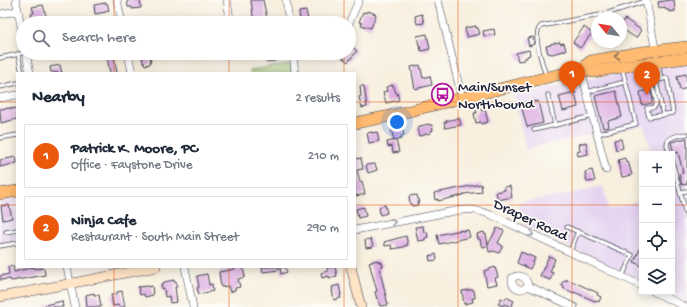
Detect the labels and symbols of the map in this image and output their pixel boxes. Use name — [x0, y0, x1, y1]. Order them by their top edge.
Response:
north arrow — [591, 12, 627, 48]
one-way arrow — [614, 51, 621, 60]
pin: 1 — [559, 61, 585, 94]
pin: 2 — [634, 62, 660, 95]
place label: Main/Sunset Northbound — [458, 79, 535, 114]
bus stop icon: Main/Sunset Northbound — [429, 82, 455, 108]
your location — [387, 112, 407, 132]
street label: Draper Road — [489, 195, 571, 246]
one-way arrow — [390, 219, 396, 227]
one-way arrow — [527, 229, 534, 237]

